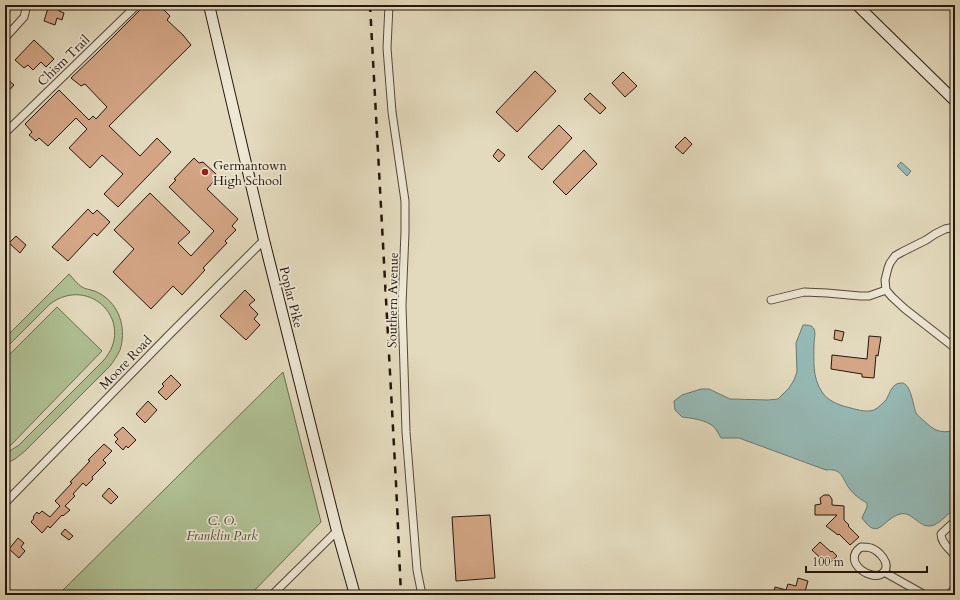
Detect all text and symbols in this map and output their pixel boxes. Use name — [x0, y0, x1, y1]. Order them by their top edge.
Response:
street label: Chism Trail — [34, 31, 94, 90]
place label: Germantown High School — [213, 157, 287, 190]
marker: Germantown High School — [200, 167, 210, 177]
street label: Southern Avenue — [383, 252, 403, 348]
street label: Poplar Pike — [275, 265, 307, 330]
street label: Moore Road — [95, 332, 156, 394]
park label: C. O. Franklin Park — [186, 512, 258, 545]
scale bar — [806, 548, 927, 574]
text: 100 m — [812, 554, 845, 570]

